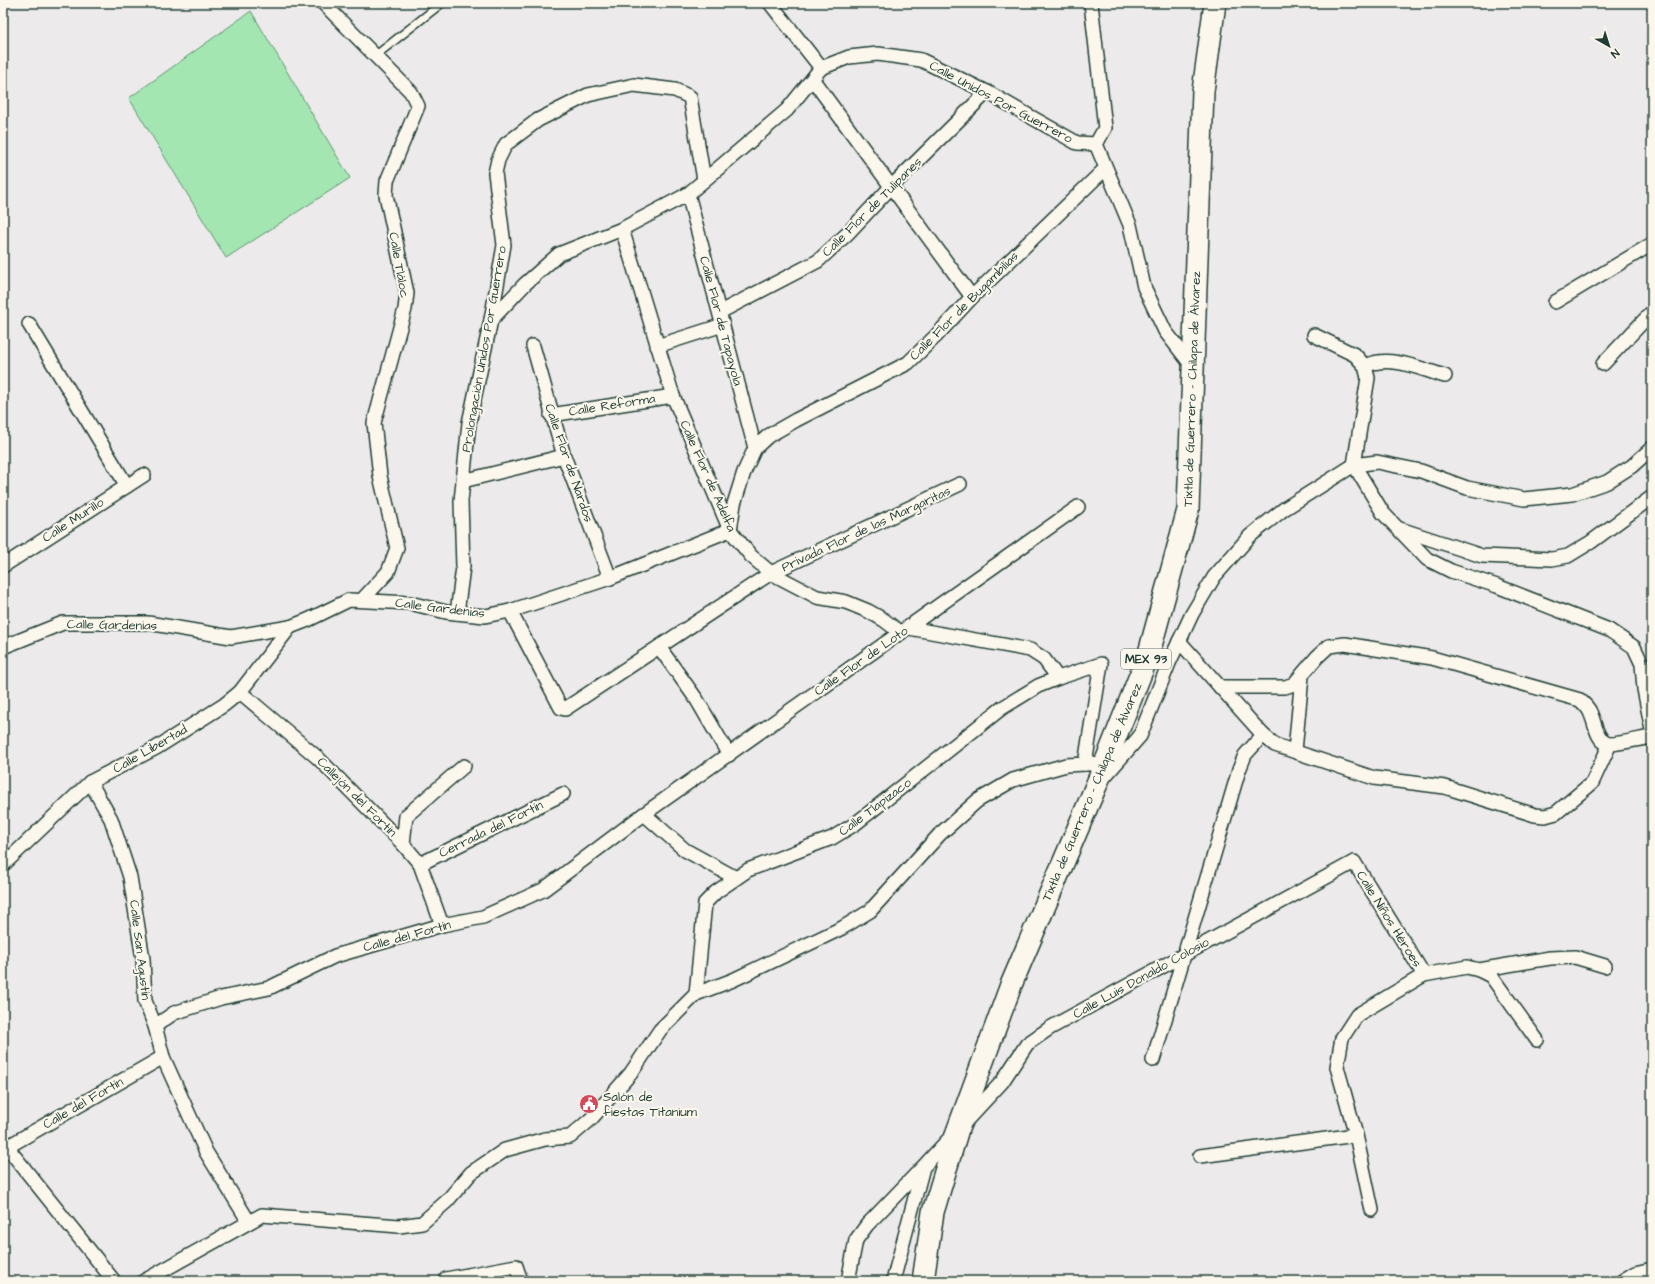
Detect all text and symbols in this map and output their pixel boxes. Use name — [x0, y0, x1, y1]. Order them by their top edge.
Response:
north arrow — [1589, 26, 1629, 66]
text: N — [1608, 45, 1622, 61]
street label: Calle Unidos Por Guerrero — [926, 56, 1077, 148]
street label: Calle Flor de Tulipanes — [818, 153, 926, 261]
street label: Calle Tláloc — [384, 231, 414, 299]
street label: Prolongación Unidos Por Guerrero — [457, 244, 512, 454]
street label: Calle Flor de Bugambilias — [905, 247, 1024, 365]
street label: Calle Flor de Tapayola — [694, 254, 747, 388]
street label: Tixtla de Guerrero - Chilapa de Álvarez — [1179, 270, 1205, 507]
street label: Calle Reforma — [567, 389, 657, 421]
street label: Calle Flor de Nardos — [540, 401, 598, 525]
street label: Calle Flor de Adelfa — [675, 417, 741, 535]
street label: Privada Flor de las Margaritas — [778, 482, 954, 577]
street label: Calle Murillo — [39, 493, 108, 547]
street label: Calle Gardenias — [394, 594, 486, 622]
street label: Calle Gardenias — [67, 615, 158, 635]
street label: Calle Flor de Loto — [811, 621, 912, 700]
road number: MEX 93 — [1121, 649, 1171, 669]
street label: Tixtla de Guerrero - Chilapa de Álvarez — [1038, 679, 1147, 904]
street label: Calle Libertad — [109, 720, 191, 778]
street label: Callejón del Fortín — [313, 753, 401, 841]
street label: Calle Tlapizaco — [835, 773, 916, 840]
street label: Cerrada del Fortín — [436, 796, 547, 862]
street label: Calle Niños Héroes — [1352, 867, 1426, 971]
street label: Calle San Agustín — [124, 899, 155, 1002]
street label: Calle del Fortín — [361, 915, 453, 956]
street label: Calle Luis Donaldo Colosio — [1070, 933, 1213, 1023]
street label: Calle del Fortín — [39, 1072, 127, 1133]
place label: Salón de fiestas Titanium — [603, 1088, 698, 1121]
public building icon: Salón de fiestas Titanium — [578, 1093, 600, 1115]

